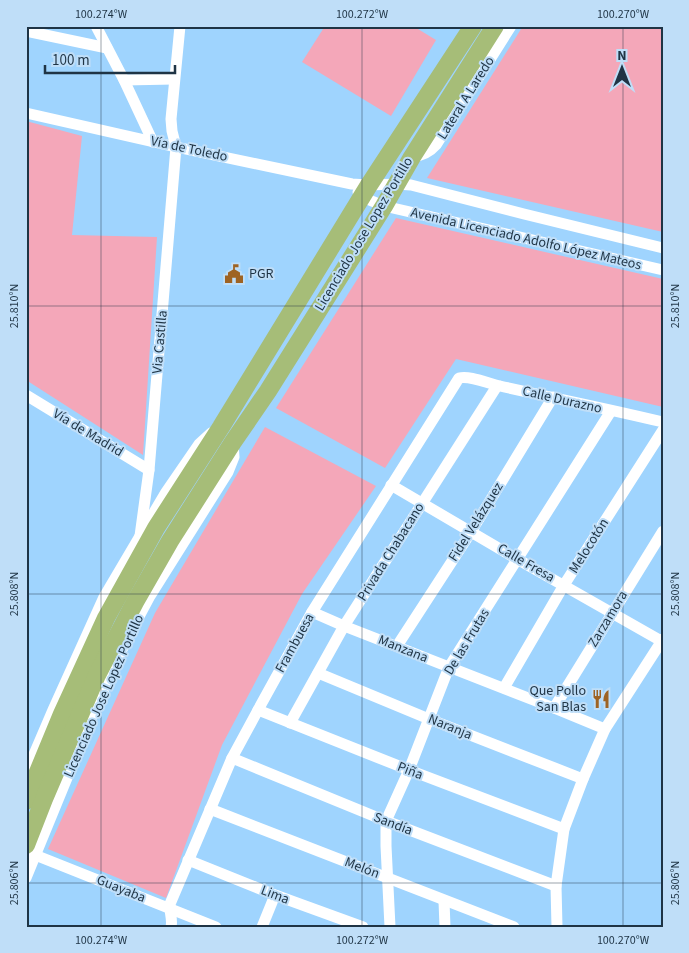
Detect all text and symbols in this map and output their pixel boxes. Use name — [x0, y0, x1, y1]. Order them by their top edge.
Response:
text: 100.274°W — [75, 6, 128, 23]
text: 100.272°W — [336, 6, 389, 23]
text: 100.270°W — [597, 6, 650, 23]
scale bar — [45, 42, 175, 74]
north arrow — [596, 42, 646, 92]
text: N — [617, 46, 627, 66]
text: 100 m — [52, 50, 90, 71]
street label: Lateral A Laredo — [433, 53, 499, 143]
street label: Vía de Toledo — [149, 131, 229, 167]
street label: Licenciado Jose Lopez Portillo — [310, 153, 418, 315]
street label: Avenida Licenciado Adolfo López Mateos — [409, 203, 643, 275]
public building icon: PGR — [223, 263, 245, 285]
place label: PGR — [249, 264, 274, 284]
text: 25.810°N — [6, 284, 23, 328]
text: 25.810°N — [667, 284, 684, 328]
street label: Via Castilla — [147, 309, 173, 375]
street label: Calle Durazno — [520, 381, 604, 419]
street label: Vía de Madrid — [49, 404, 127, 462]
street label: Fidel Velázquez — [444, 478, 508, 566]
street label: Privada Chabacano — [353, 499, 429, 605]
street label: Melocotón — [564, 515, 614, 577]
street label: Calle Fresa — [494, 539, 558, 587]
text: 25.808°N — [6, 572, 23, 616]
text: 25.808°N — [667, 572, 684, 616]
street label: Zarzamora — [583, 587, 633, 651]
street label: De las Frutas — [439, 605, 495, 679]
street label: Frambuesa — [270, 610, 320, 676]
street label: Licenciado Jose Lopez Portillo — [59, 611, 149, 781]
street label: Manzana — [375, 630, 431, 668]
place label: Que Pollo San Blas — [529, 681, 586, 717]
restaurant icon: Que Pollo San Blas — [590, 688, 612, 710]
street label: Naranja — [425, 709, 475, 745]
street label: Piña — [394, 757, 426, 785]
street label: Sandía — [371, 807, 415, 841]
street label: Melón — [342, 852, 382, 884]
text: 25.806°N — [6, 861, 23, 905]
text: 25.806°N — [667, 861, 684, 905]
street label: Guayaba — [94, 870, 148, 908]
street label: Lima — [258, 880, 292, 910]
text: 100.274°W — [75, 932, 128, 949]
text: 100.272°W — [336, 932, 389, 949]
text: 100.270°W — [597, 932, 650, 949]

